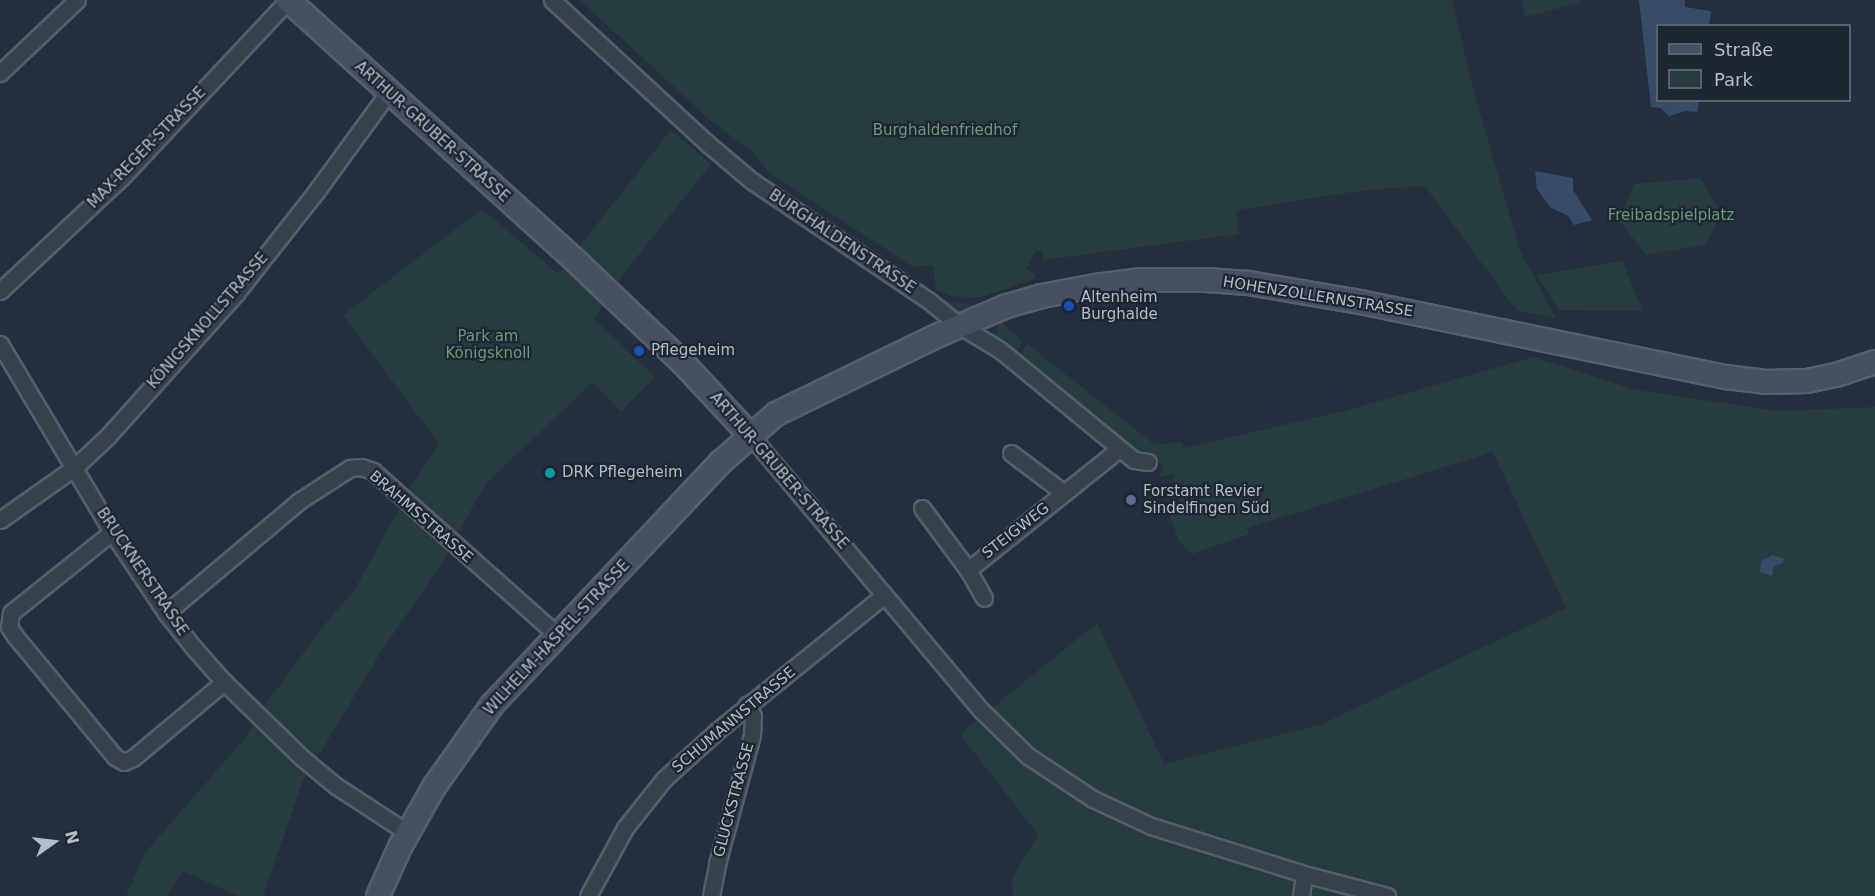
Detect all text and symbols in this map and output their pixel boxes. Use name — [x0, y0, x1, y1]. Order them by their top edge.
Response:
legend — [1656, 24, 1851, 102]
text: Straße — [1714, 39, 1773, 60]
street label: ARTHUR-GRUBER-STRASSE — [351, 58, 513, 206]
text: Park — [1714, 69, 1753, 90]
street label: MAX-REGER-STRASSE — [84, 84, 210, 212]
park label: Burghaldenfriedhof — [873, 122, 1017, 140]
street label: BURGHALDENSTRASSE — [765, 186, 919, 298]
park label: Freibadspielplatz — [1608, 207, 1734, 225]
street label: KÖNIGSKNOLLSTRASSE — [144, 249, 272, 393]
street label: HOHENZOLLERNSTRASSE — [1222, 273, 1414, 321]
place label: Altenheim Burghalde — [1081, 288, 1158, 323]
marker: Altenheim Burghalde — [1062, 299, 1076, 313]
park label: Park am Königsknoll — [446, 327, 530, 362]
place label: Pflegeheim — [651, 342, 735, 360]
marker: Pflegeheim — [632, 344, 646, 358]
street label: ARTHUR-GRUBER-STRASSE — [706, 389, 852, 553]
place label: DRK Pflegeheim — [562, 464, 683, 482]
marker: DRK Pflegeheim — [543, 466, 557, 480]
street label: BRAHMSSTRASSE — [366, 467, 476, 567]
place label: Forstamt Revier Sindelfingen Süd — [1143, 482, 1270, 517]
marker: Forstamt Revier Sindelfingen Süd — [1124, 493, 1138, 507]
street label: STEIGWEG — [979, 499, 1053, 563]
street label: BRUCKNERSTRASSE — [92, 505, 192, 639]
street label: WILHELM-HASPEL-STRASSE — [480, 557, 634, 719]
street label: SCHUMANNSTRASSE — [669, 663, 799, 777]
street label: GLUCKSTRASSE — [710, 741, 758, 859]
north arrow — [24, 812, 84, 872]
text: N — [61, 829, 83, 846]

